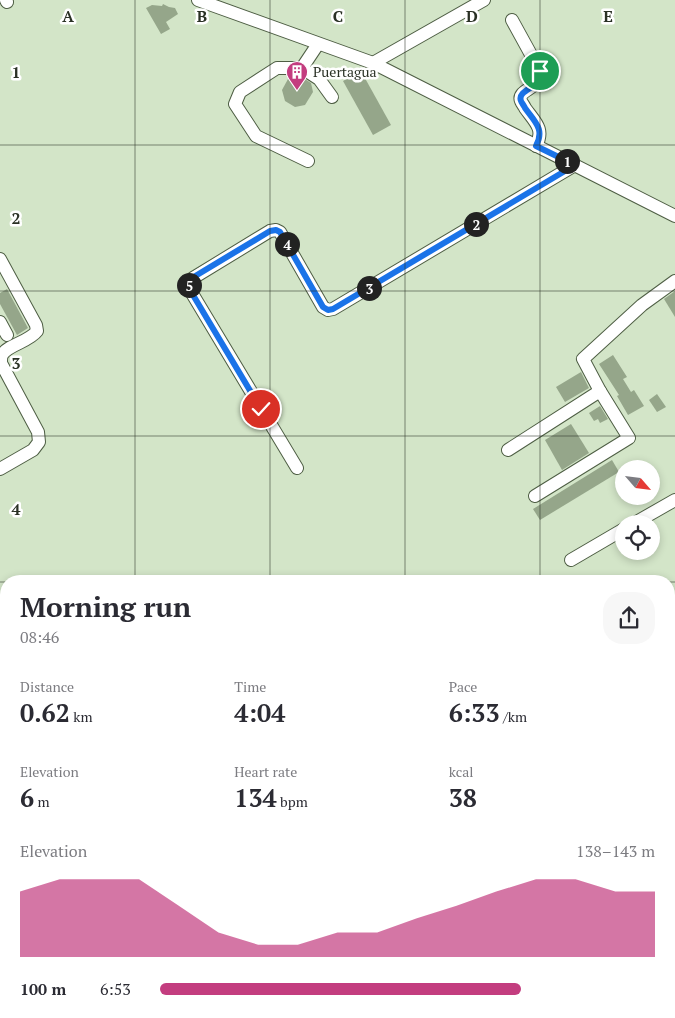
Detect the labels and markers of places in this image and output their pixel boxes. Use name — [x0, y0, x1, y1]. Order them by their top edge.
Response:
pin — [519, 50, 561, 92]
building icon: Puertagua — [285, 60, 309, 91]
place label: Puertagua — [313, 62, 377, 81]
pin: 1 — [554, 148, 580, 174]
pin: 2 — [464, 212, 488, 236]
pin: 4 — [274, 232, 300, 256]
pin: 5 — [176, 272, 202, 298]
pin: 3 — [356, 276, 382, 300]
pin — [240, 388, 282, 430]

